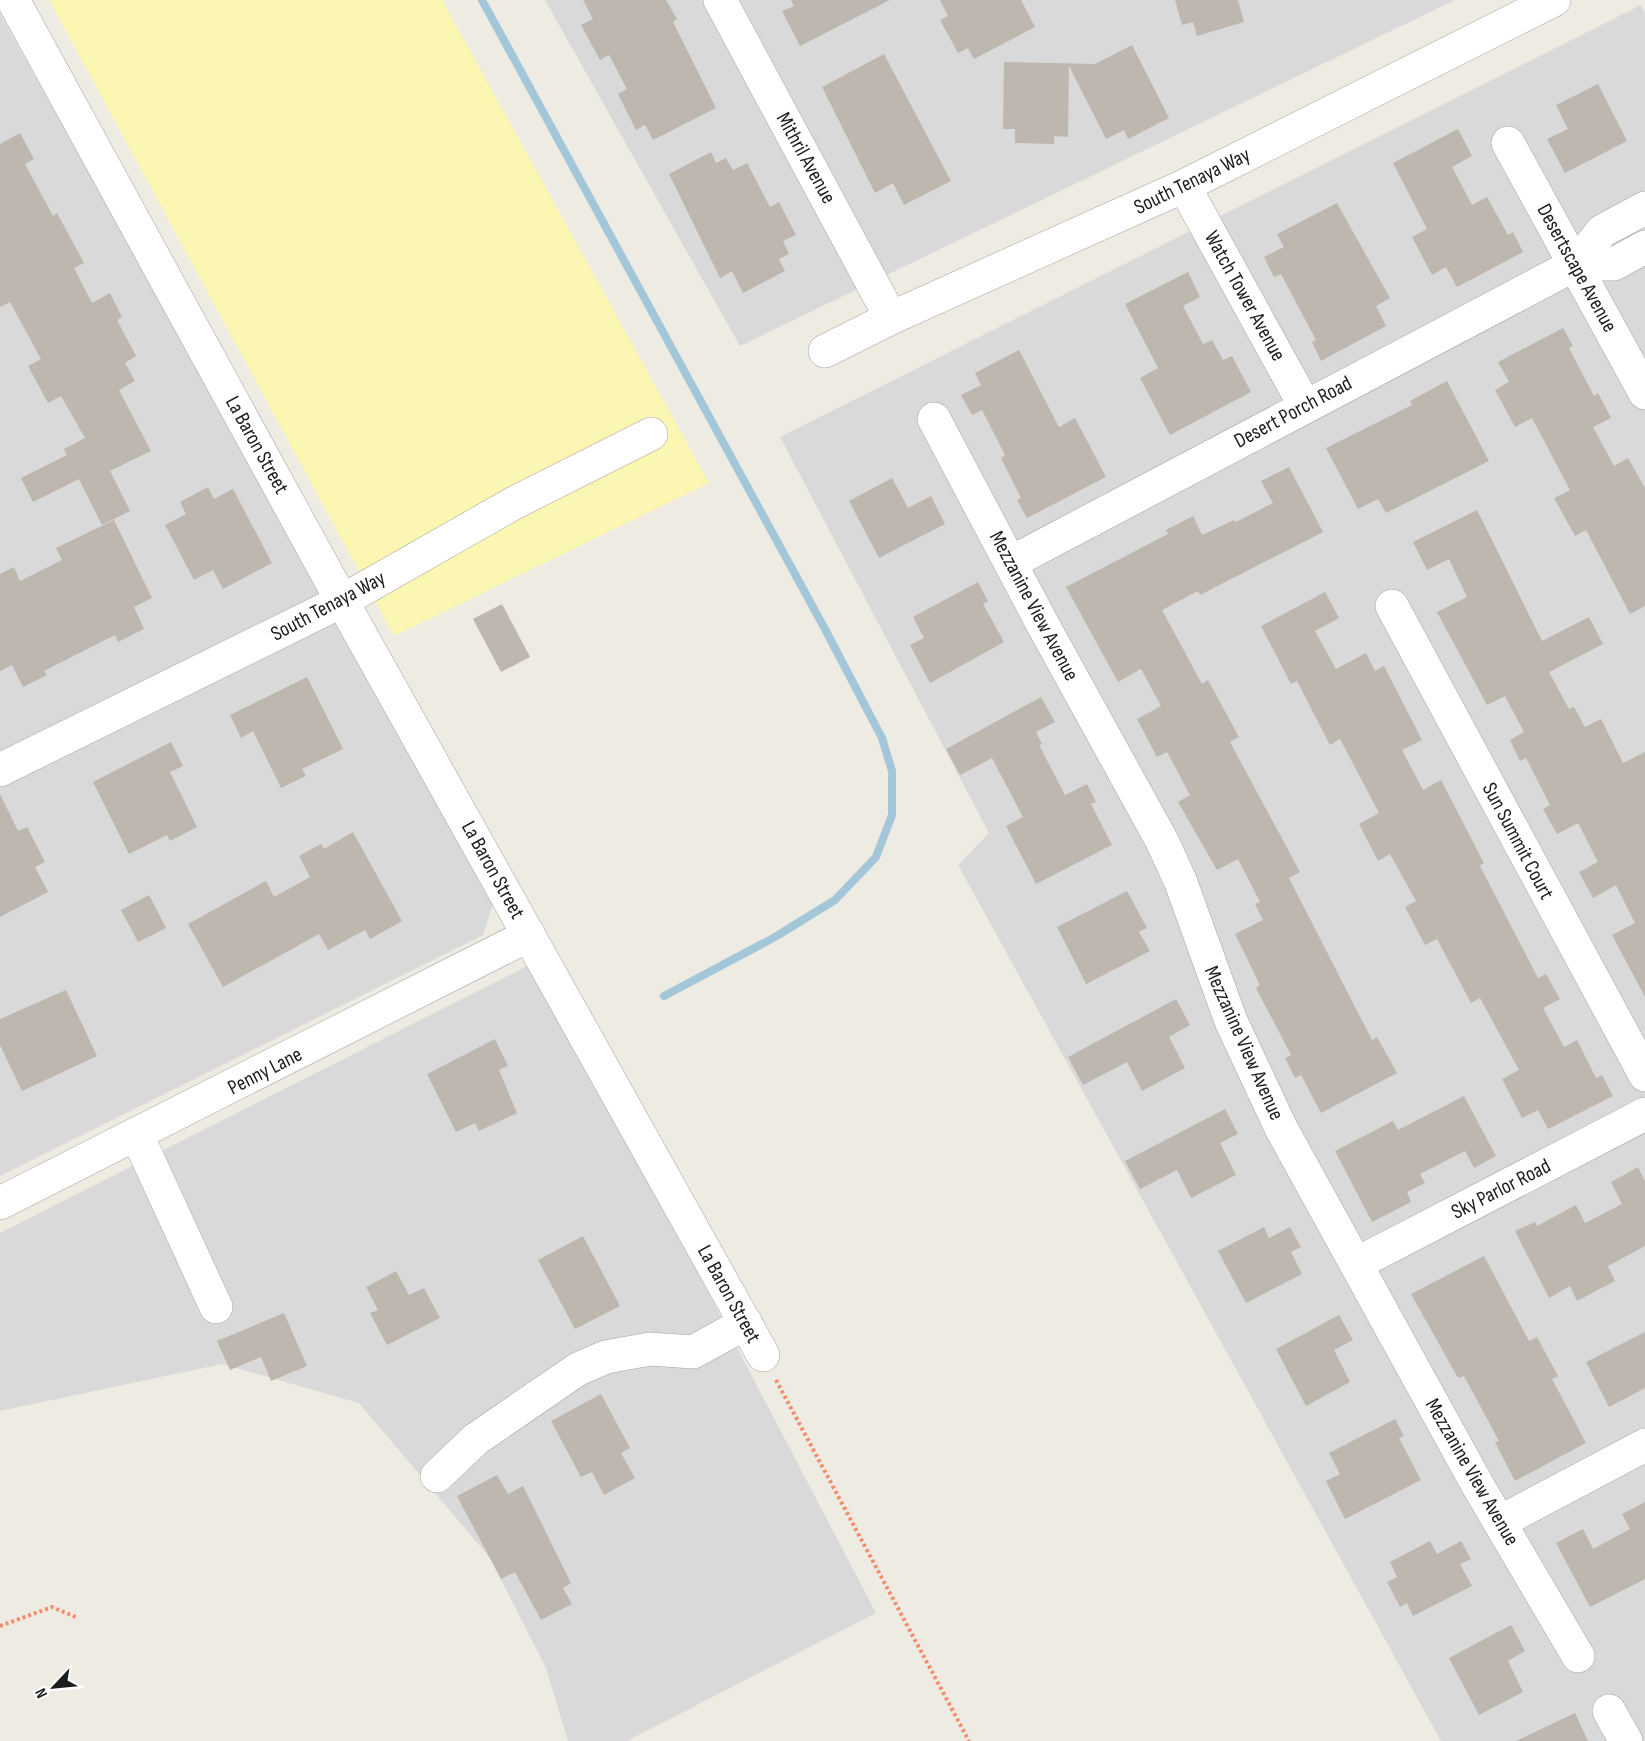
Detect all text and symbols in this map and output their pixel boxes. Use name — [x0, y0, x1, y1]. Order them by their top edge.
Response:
street label: Mithril Avenue — [771, 108, 841, 208]
street label: South Tenaya Way — [1130, 142, 1254, 220]
street label: Desertscape Avenue — [1531, 199, 1623, 337]
street label: Watch Tower Avenue — [1199, 227, 1291, 365]
street label: Desert Porch Road — [1230, 371, 1356, 453]
street label: La Baron Street — [220, 392, 294, 498]
street label: Mezzanine View Avenue — [984, 527, 1084, 685]
street label: South Tenaya Way — [266, 565, 390, 647]
street label: Sun Summit Court — [1477, 778, 1559, 904]
street label: La Baron Street — [456, 817, 530, 923]
street label: Mezzanine View Avenue — [1199, 962, 1289, 1124]
street label: Penny Lane — [224, 1042, 306, 1100]
street label: Sky Parlor Road — [1447, 1153, 1555, 1225]
street label: La Baron Street — [692, 1241, 766, 1347]
street label: Mezzanine View Avenue — [1420, 1394, 1524, 1550]
north arrow — [24, 1657, 84, 1717]
text: N — [31, 1685, 52, 1701]

